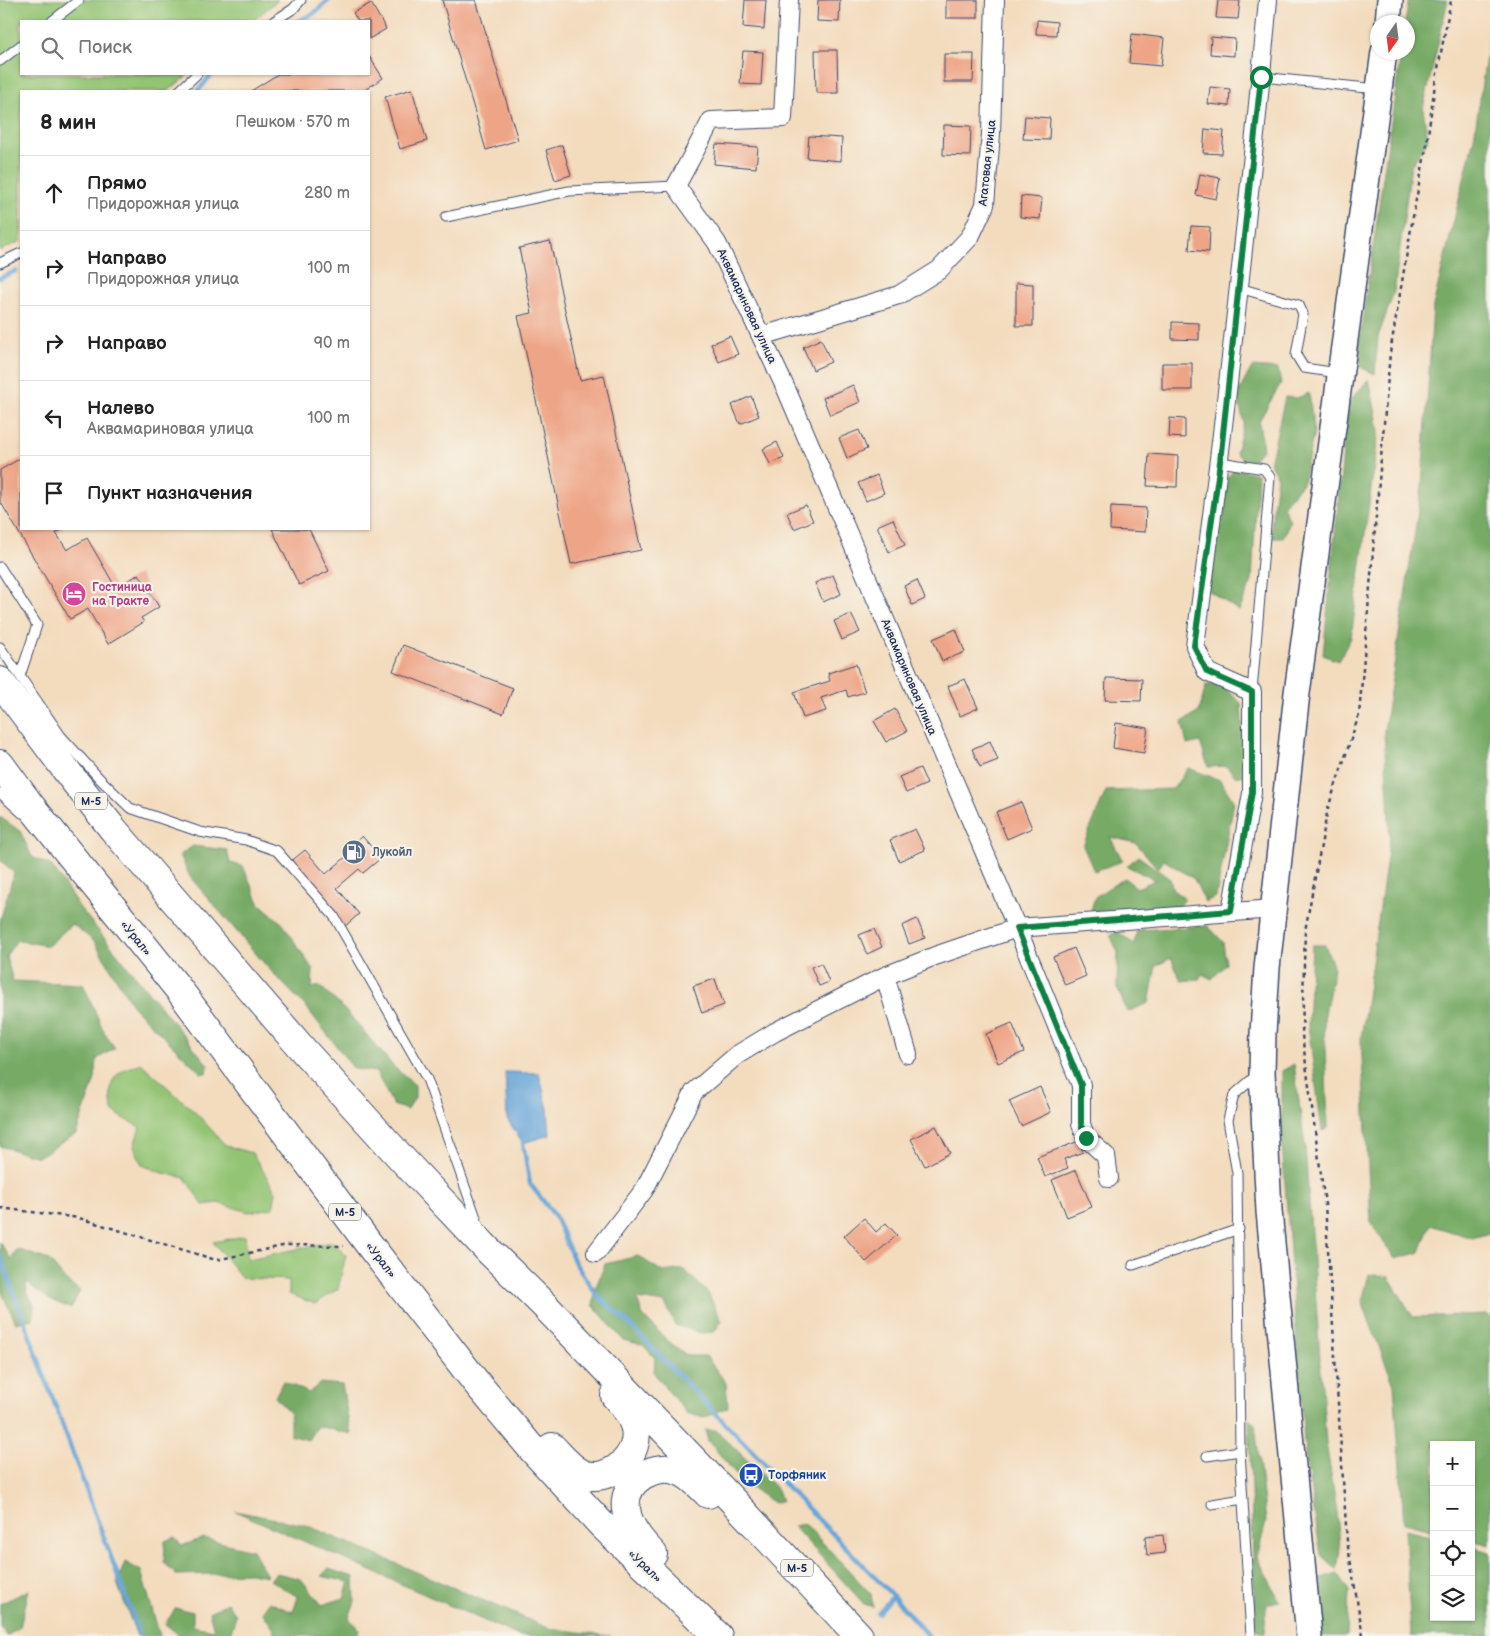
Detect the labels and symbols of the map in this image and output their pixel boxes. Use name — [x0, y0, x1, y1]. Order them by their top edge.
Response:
north arrow — [1370, 15, 1415, 60]
route start — [1250, 66, 1273, 89]
street label: Агатовая улица — [975, 119, 999, 208]
street label: Аквамариновая улица — [713, 245, 780, 366]
place label: Гостиница на Тракте — [92, 580, 153, 609]
hotel icon: Гостиница на Тракте — [61, 581, 87, 607]
street label: Аквамариновая улица — [877, 616, 940, 738]
road number: М-5 — [75, 792, 107, 809]
fuel station icon: Лукойл — [341, 839, 367, 865]
place label: Лукойл — [371, 845, 412, 860]
street label: «Урал» — [117, 917, 155, 959]
route end — [1075, 1127, 1098, 1150]
road number: М-5 — [329, 1204, 361, 1220]
street label: «Урал» — [362, 1239, 399, 1282]
bus stop icon: Торфяник — [738, 1462, 764, 1488]
place label: Торфяник — [768, 1468, 827, 1483]
street label: «Урал» — [624, 1547, 665, 1586]
road number: М-5 — [781, 1560, 813, 1576]

